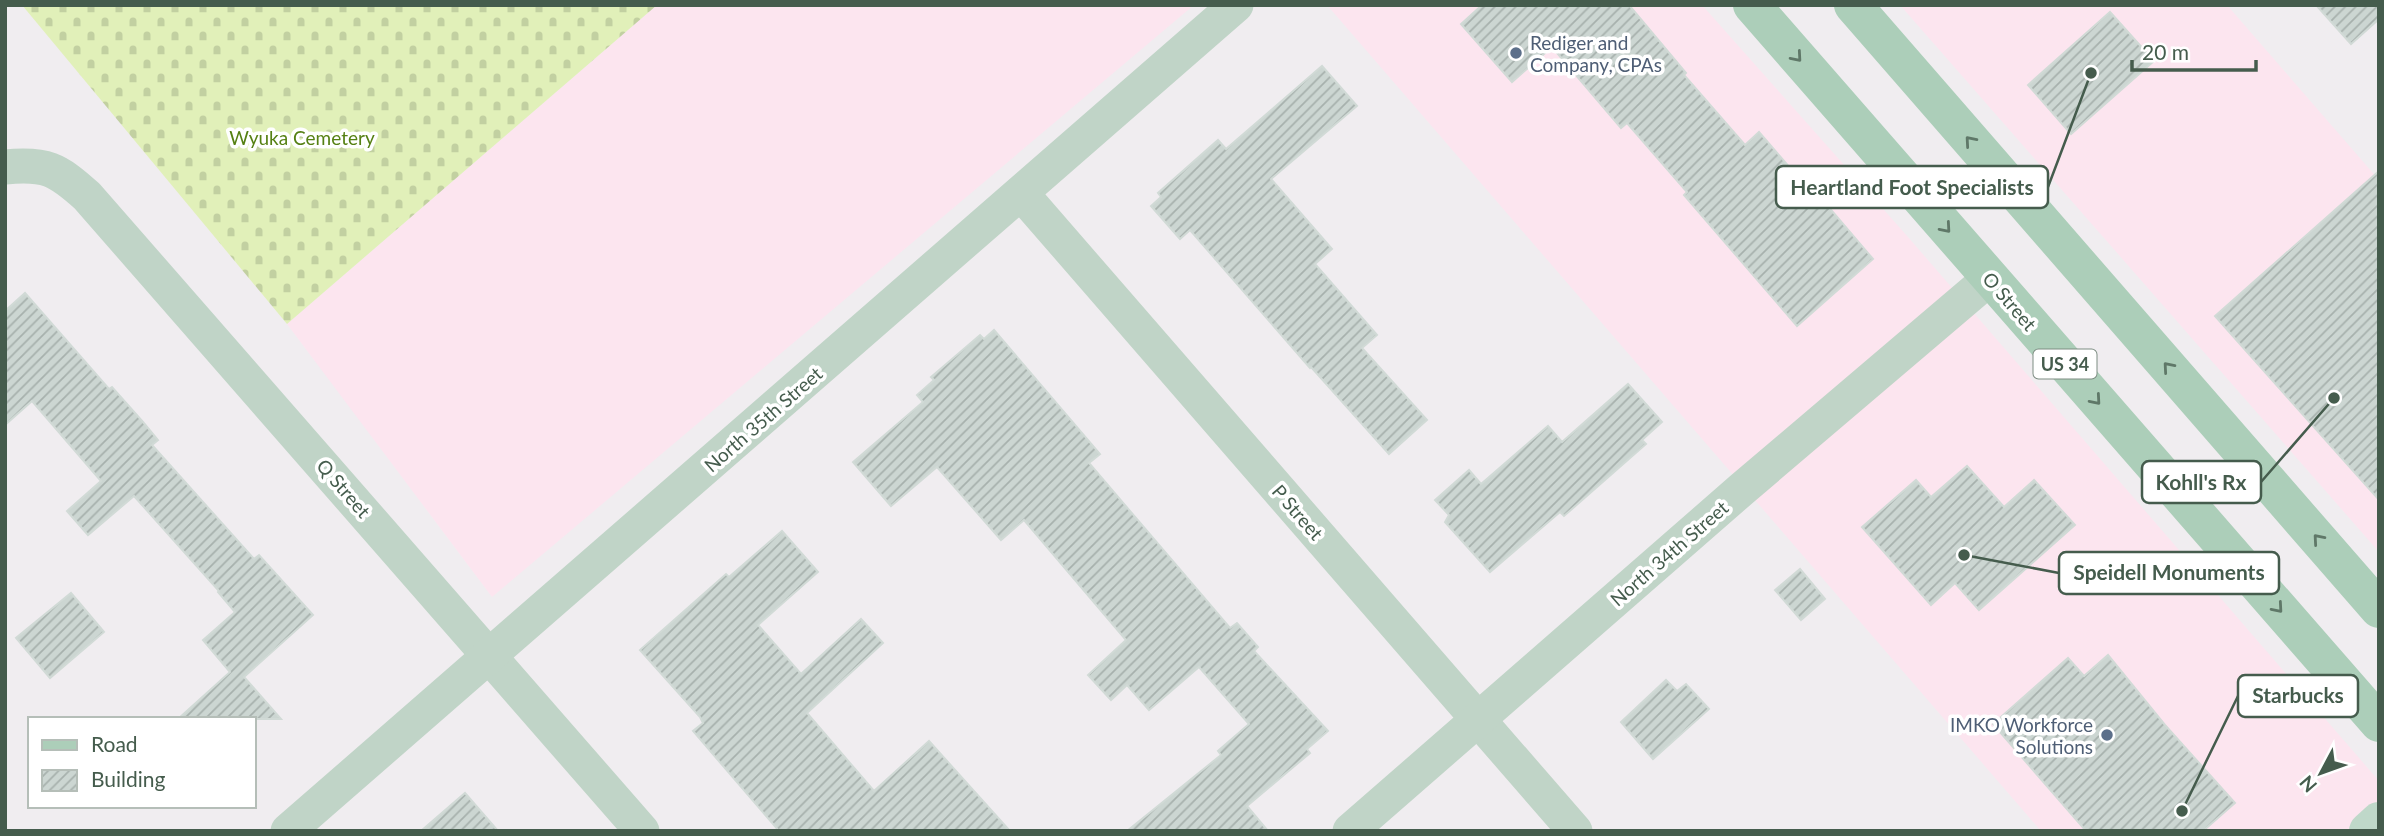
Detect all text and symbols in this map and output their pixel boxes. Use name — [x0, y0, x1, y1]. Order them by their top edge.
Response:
scale bar — [2132, 28, 2256, 72]
place label: Rediger and Company, CPAs — [1530, 31, 1662, 76]
text: 20 m — [2142, 39, 2189, 64]
marker: Rediger and Company, CPAs — [1508, 45, 1524, 61]
one-way arrow — [1789, 49, 1801, 62]
park label: Wyuka Cemetery — [229, 126, 375, 149]
one-way arrow — [1966, 136, 1978, 149]
callout: Heartland Foot Specialists — [1776, 166, 2048, 208]
text: Heartland Foot Specialists — [1790, 174, 2034, 199]
one-way arrow — [1938, 220, 1951, 233]
street label: O Street — [1978, 267, 2042, 335]
road number: US 34 — [2034, 350, 2096, 378]
street label: North 35th Street — [699, 361, 827, 476]
one-way arrow — [2164, 363, 2177, 376]
one-way arrow — [2088, 392, 2100, 405]
street label: Q Street — [312, 454, 376, 522]
callout: Kohll's Rx — [2142, 461, 2261, 503]
text: Kohll's Rx — [2156, 469, 2247, 494]
street label: P Street — [1268, 480, 1328, 545]
street label: North 34th Street — [1605, 495, 1733, 610]
one-way arrow — [2314, 534, 2326, 547]
callout: Speidell Monuments — [2059, 552, 2279, 594]
text: Speidell Monuments — [2073, 559, 2265, 584]
one-way arrow — [2270, 600, 2282, 613]
callout: Starbucks — [2238, 675, 2358, 717]
text: Starbucks — [2252, 682, 2344, 707]
place label: IMKO Workforce Solutions — [1950, 713, 2093, 758]
legend — [28, 717, 256, 808]
marker: IMKO Workforce Solutions — [2099, 727, 2115, 743]
text: Road — [91, 731, 138, 756]
north arrow — [2286, 738, 2356, 808]
text: Building — [91, 766, 166, 791]
text: N — [2294, 771, 2321, 798]

